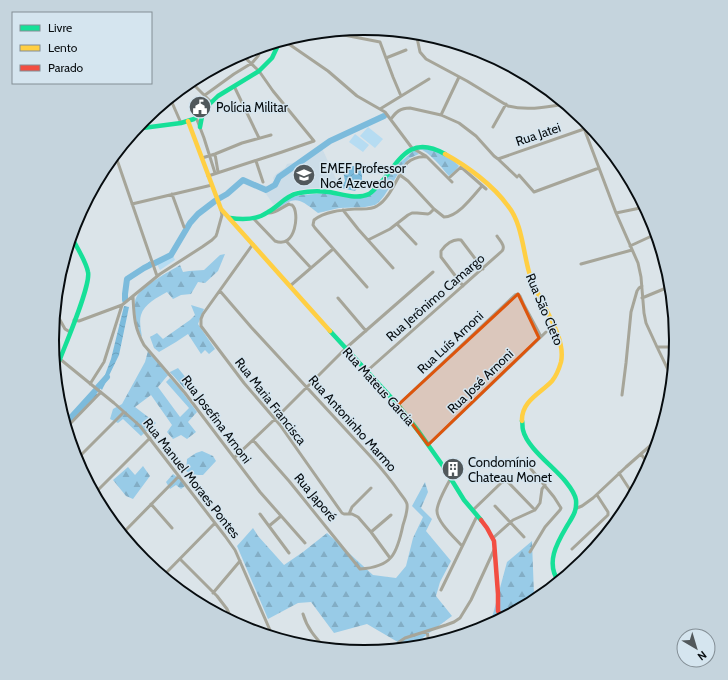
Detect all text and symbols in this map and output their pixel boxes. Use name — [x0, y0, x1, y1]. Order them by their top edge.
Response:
legend — [12, 12, 152, 84]
text: Livre — [48, 20, 72, 35]
text: Lento — [48, 40, 78, 55]
text: Parado — [48, 60, 84, 75]
public building icon: Polícia Militar — [187, 94, 213, 120]
place label: Polícia Militar — [216, 99, 289, 115]
street label: Rua Jatei — [513, 119, 563, 149]
place label: EMEF Professor Noé Azevedo — [320, 160, 407, 191]
school or university icon: EMEF Professor Noé Azevedo — [291, 162, 317, 188]
street label: Rua Jerônimo Camargo — [382, 250, 488, 344]
street label: Rua São Cleto — [523, 271, 567, 347]
street label: Rua Luís Arnoni — [414, 307, 486, 377]
street label: Rua Mateus Garcia — [340, 343, 419, 429]
street label: Rua José Arnoni — [444, 346, 516, 416]
street label: Rua Maria Francisca — [232, 354, 311, 448]
street label: Rua Josefina Arnoni — [179, 372, 255, 466]
street label: Rua Antoninho Marmo — [306, 372, 400, 474]
street label: Rua Manuel Moraes Pontes — [140, 415, 244, 542]
place label: Condomínio Chateau Monet — [468, 454, 553, 485]
building icon: Condomínio Chateau Monet — [440, 456, 466, 482]
street label: Rua Japoré — [291, 470, 341, 525]
north arrow — [676, 628, 716, 668]
text: N — [695, 648, 710, 664]

